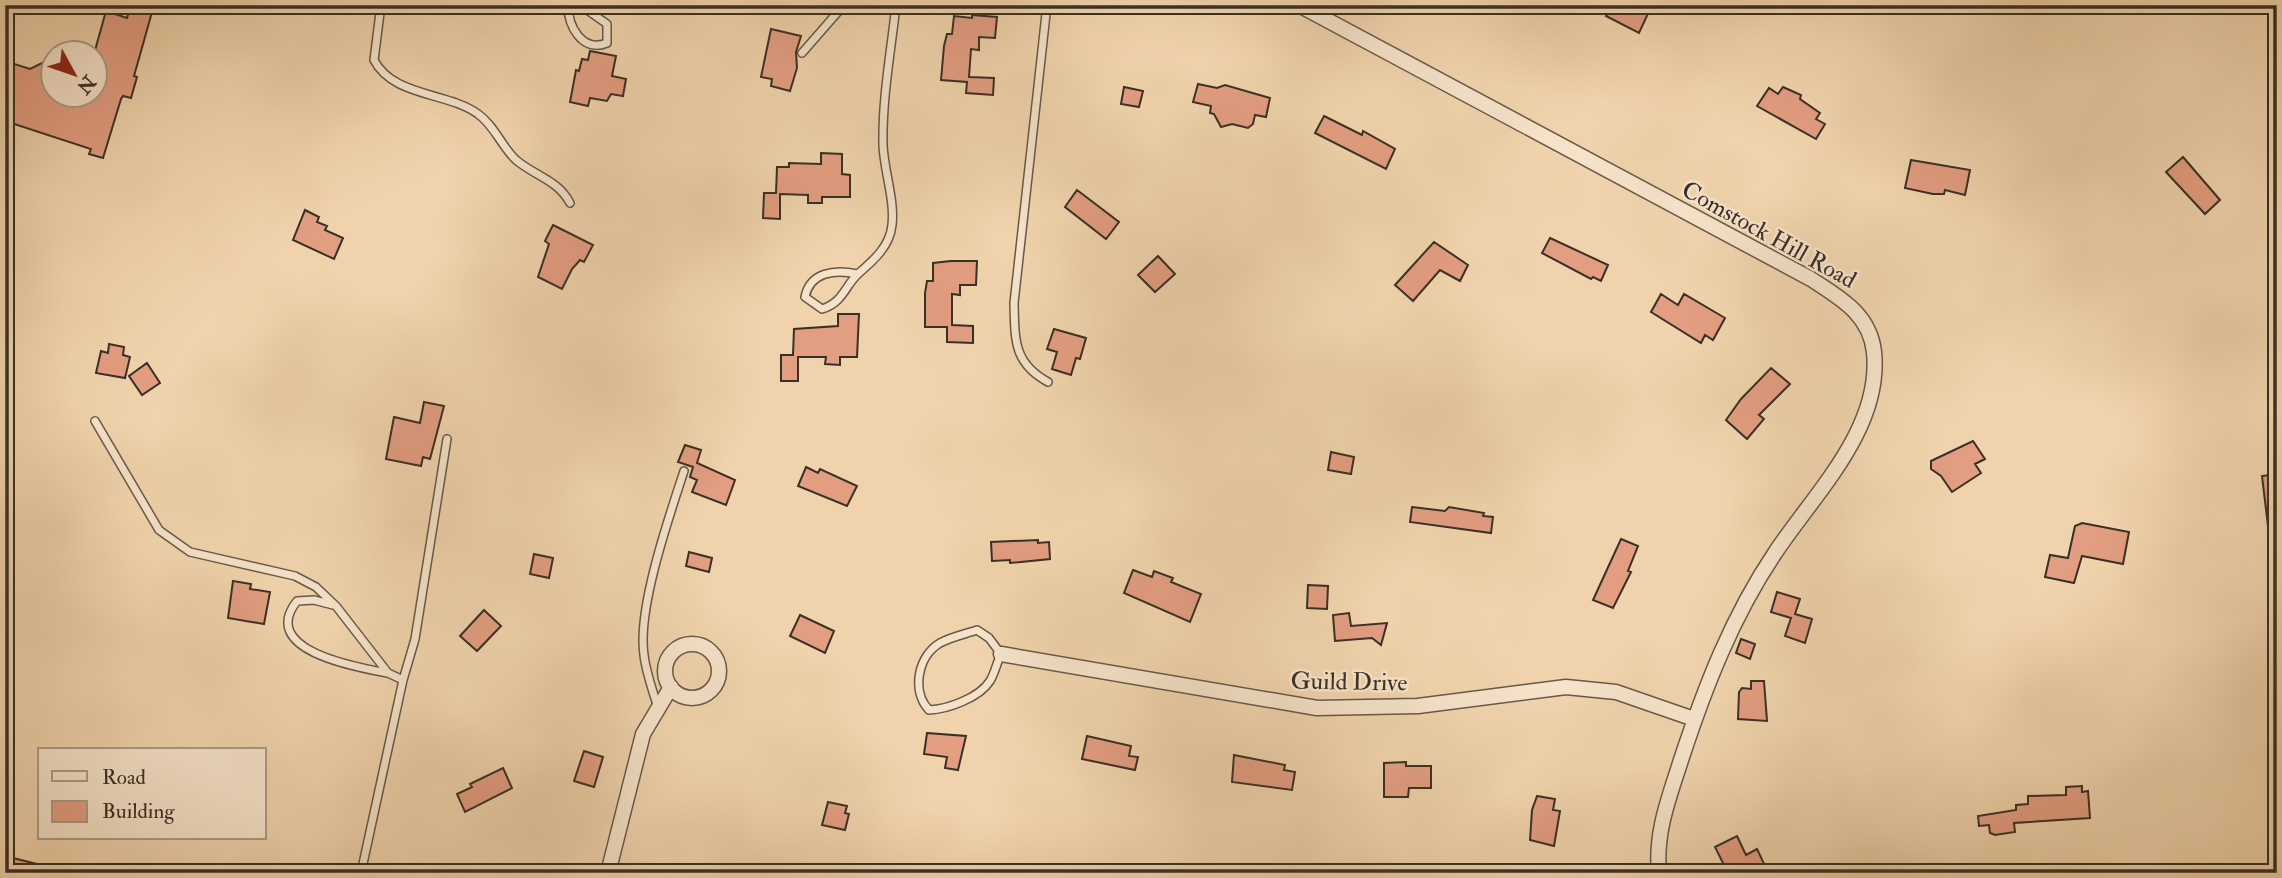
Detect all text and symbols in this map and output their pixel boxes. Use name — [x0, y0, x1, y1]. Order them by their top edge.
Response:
north arrow — [38, 38, 108, 108]
text: N — [71, 69, 102, 99]
street label: Comstock Hill Road — [1676, 174, 1862, 296]
street label: Guild Drive — [1290, 665, 1408, 699]
legend — [38, 748, 266, 840]
text: Road — [102, 764, 147, 791]
text: Building — [102, 798, 175, 825]

